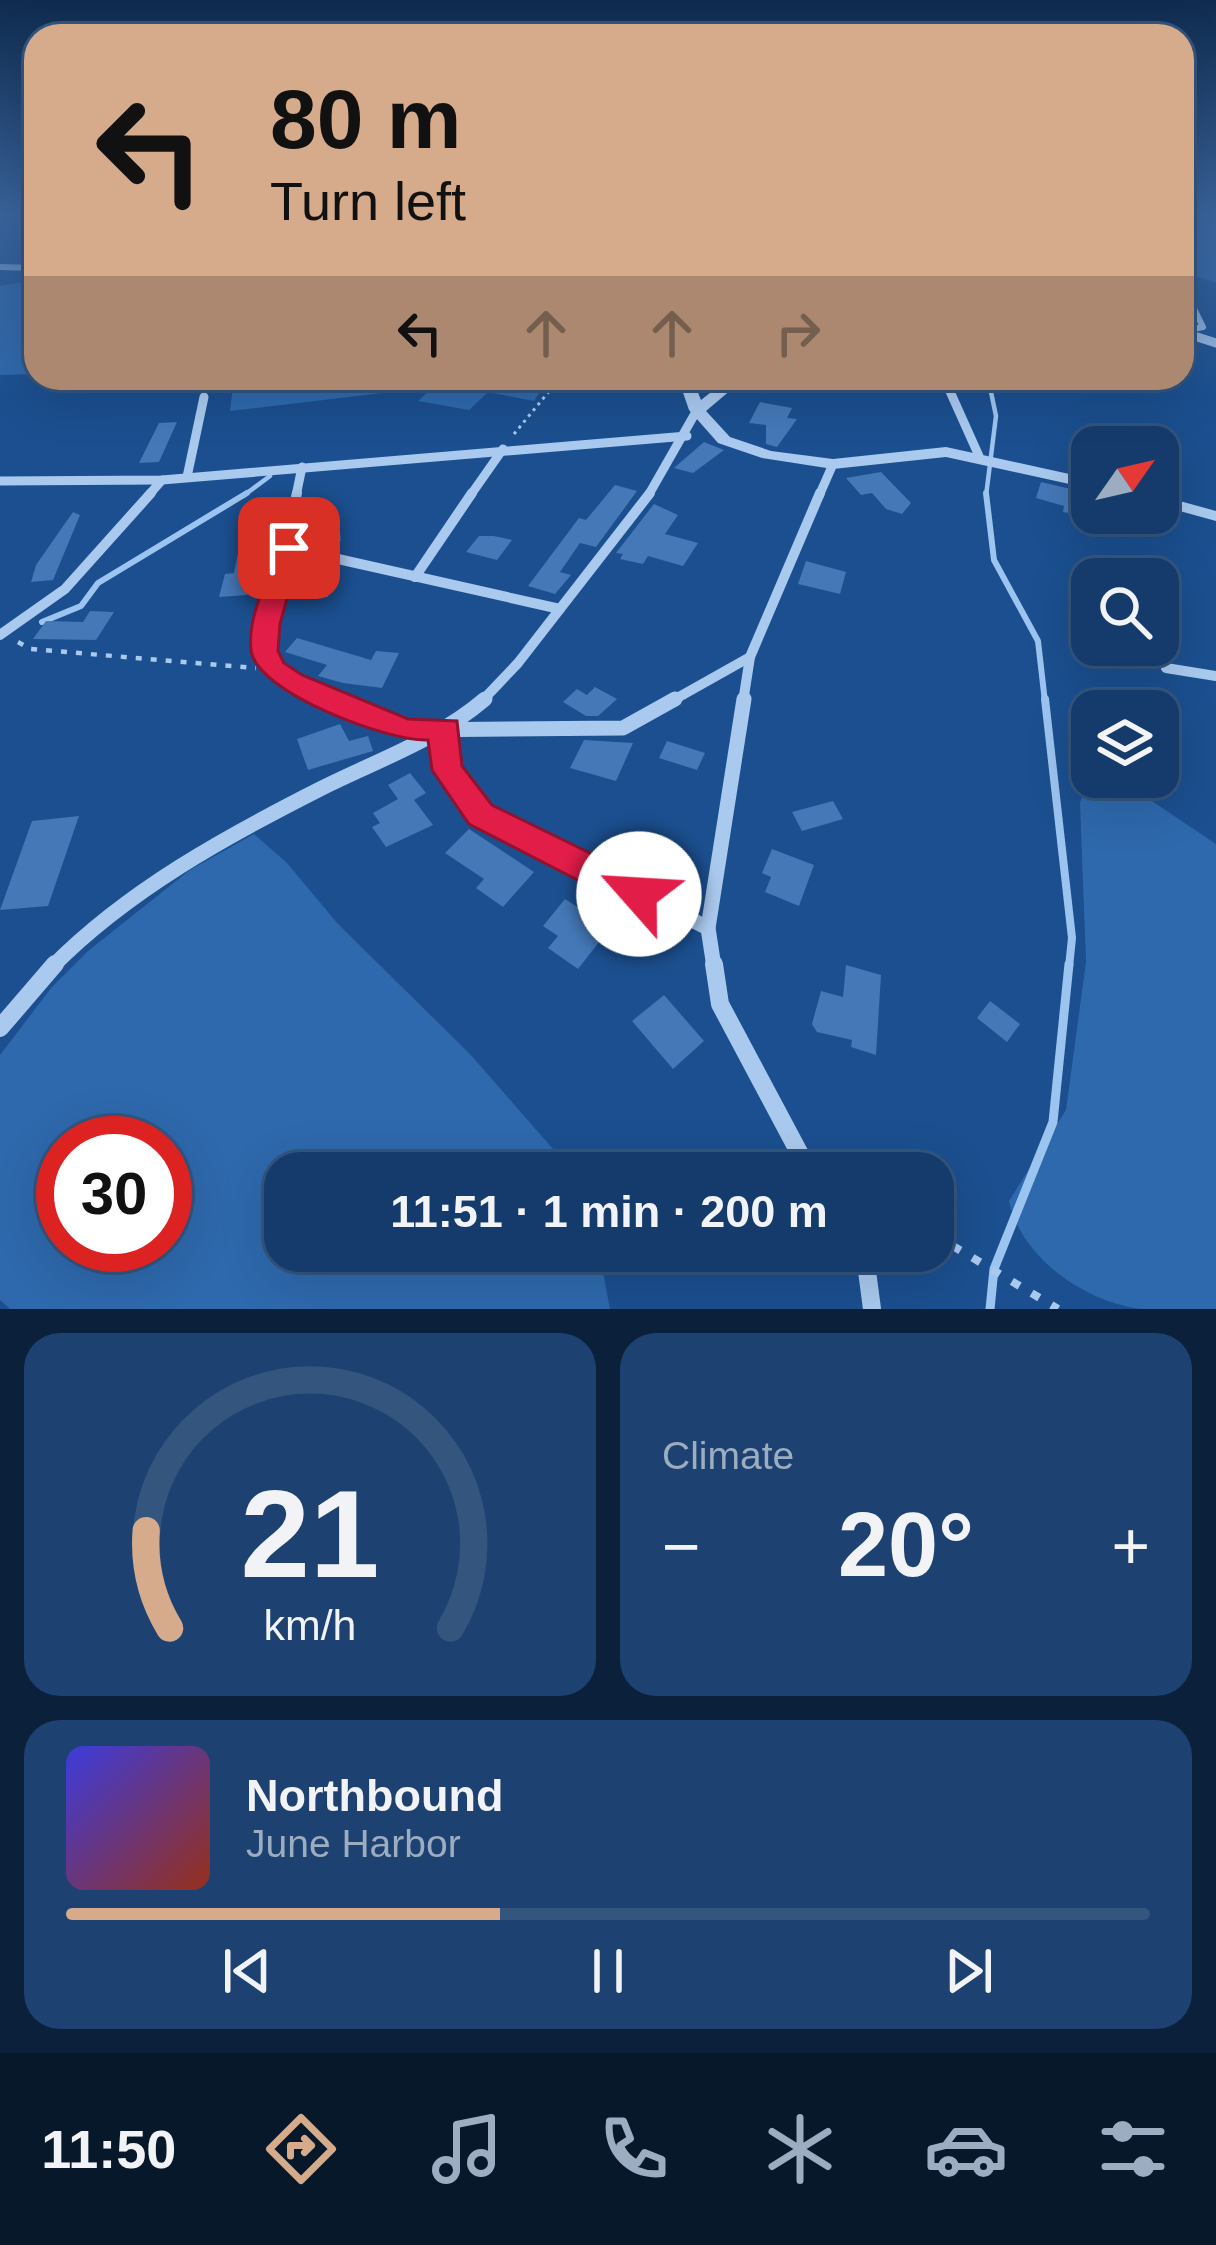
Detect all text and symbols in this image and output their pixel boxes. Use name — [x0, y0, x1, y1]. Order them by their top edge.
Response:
icon: left — [72, 72, 228, 228]
text: 80 m — [270, 72, 461, 166]
text: Turn left — [270, 171, 466, 231]
icon: left — [387, 300, 453, 366]
icon: ahead — [513, 300, 579, 366]
icon: ahead — [639, 300, 705, 366]
icon: right — [765, 300, 831, 366]
north arrow — [1071, 426, 1179, 534]
map controls — [1071, 426, 1179, 798]
pin — [238, 497, 340, 599]
icon: arrive — [256, 515, 322, 581]
button: search — [1071, 558, 1179, 666]
button: layers — [1071, 690, 1179, 798]
position arrow — [576, 831, 702, 957]
speed limit sign: 30 — [36, 1116, 192, 1272]
text: 11:51 · 1 min · 200 m — [390, 1186, 828, 1237]
text: Climate — [662, 1434, 794, 1477]
text: 21 — [241, 1464, 379, 1603]
text: 20° — [838, 1495, 974, 1595]
text: − — [662, 1509, 701, 1583]
text: + — [1111, 1509, 1150, 1583]
text: km/h — [264, 1600, 356, 1648]
text: Northbound — [246, 1770, 503, 1821]
text: June Harbor — [246, 1822, 461, 1865]
icon: previous — [214, 1938, 280, 2004]
icon: pause — [575, 1938, 641, 2004]
icon: next — [936, 1938, 1002, 2004]
icon: directions — [259, 2107, 343, 2191]
icon: music — [425, 2107, 509, 2191]
icon: phone — [592, 2107, 676, 2191]
icon: climate — [758, 2107, 842, 2191]
icon: car — [924, 2107, 1008, 2191]
icon: filters — [1091, 2107, 1175, 2191]
text: 11:50 — [41, 2119, 176, 2179]

